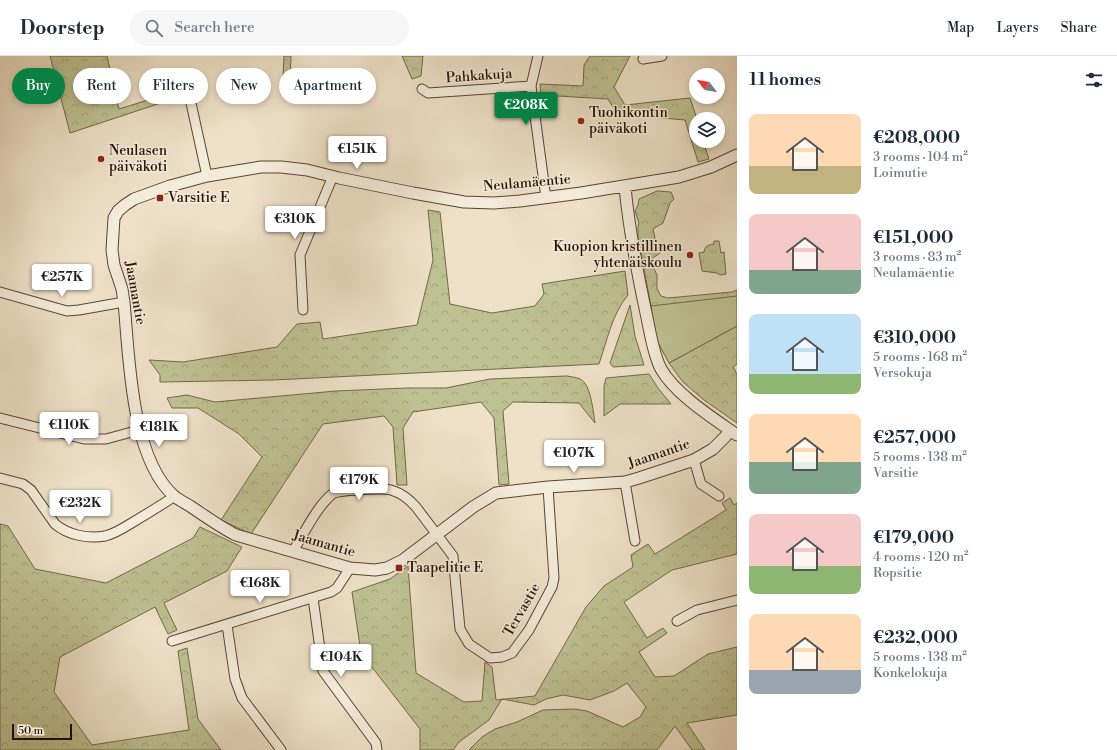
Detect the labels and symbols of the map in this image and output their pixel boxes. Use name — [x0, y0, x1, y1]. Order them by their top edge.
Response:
street label: Pahkakuja — [445, 65, 514, 87]
north arrow — [689, 68, 725, 104]
pin: €208K — [498, 92, 554, 126]
place label: Tuohikontin päiväkoti — [589, 104, 668, 138]
marker: Tuohikontin päiväkoti — [576, 116, 586, 126]
pin: €151K — [329, 136, 385, 170]
place label: Neulasen päiväkoti — [109, 142, 168, 176]
marker: Neulasen päiväkoti — [96, 154, 106, 164]
street label: Neulamäentie — [482, 170, 572, 196]
place label: Varsitie E — [167, 189, 230, 207]
marker: Varsitie E — [155, 193, 165, 203]
pin: €310K — [267, 206, 323, 240]
place label: Kuopion kristillinen yhtenäiskoulu — [553, 238, 683, 272]
marker: Kuopion kristillinen yhtenäiskoulu — [685, 250, 695, 260]
street label: Jaamantie — [120, 259, 149, 326]
pin: €257K — [34, 264, 90, 298]
pin: €110K — [41, 412, 97, 446]
pin: €181K — [131, 414, 187, 448]
street label: Jaamantie — [625, 435, 692, 473]
pin: €107K — [546, 440, 602, 474]
pin: €179K — [331, 467, 387, 501]
pin: €232K — [52, 490, 108, 524]
street label: Jaamantie — [290, 526, 357, 562]
place label: Taapelitie E — [407, 559, 483, 577]
marker: Taapelitie E — [394, 563, 404, 573]
pin: €168K — [232, 570, 288, 604]
street label: Tervastie — [499, 580, 545, 640]
pin: €104K — [313, 644, 369, 678]
scale bar — [12, 722, 72, 741]

